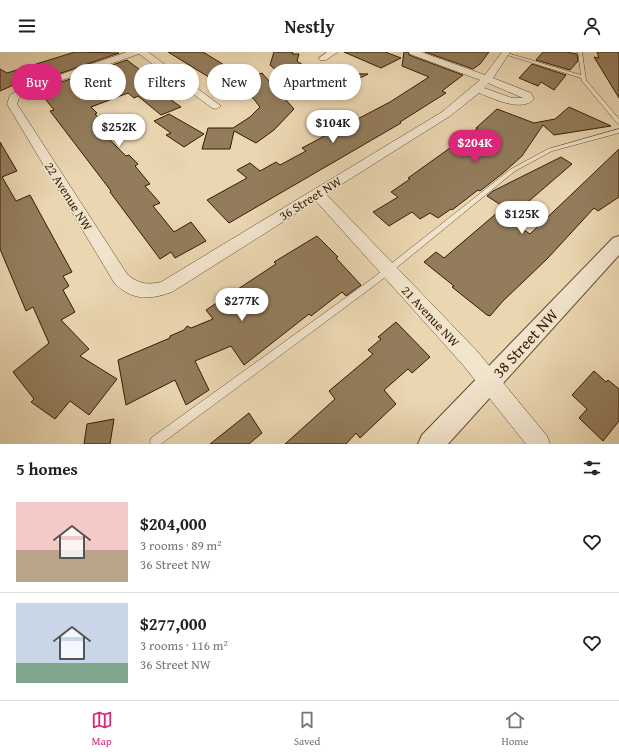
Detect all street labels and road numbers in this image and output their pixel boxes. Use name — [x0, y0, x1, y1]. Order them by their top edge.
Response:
street label: 22 Avenue NW — [40, 158, 97, 234]
street label: 36 Street NW — [275, 172, 345, 225]
street label: 21 Avenue NW — [397, 281, 464, 351]
street label: 38 Street NW — [487, 303, 564, 383]

